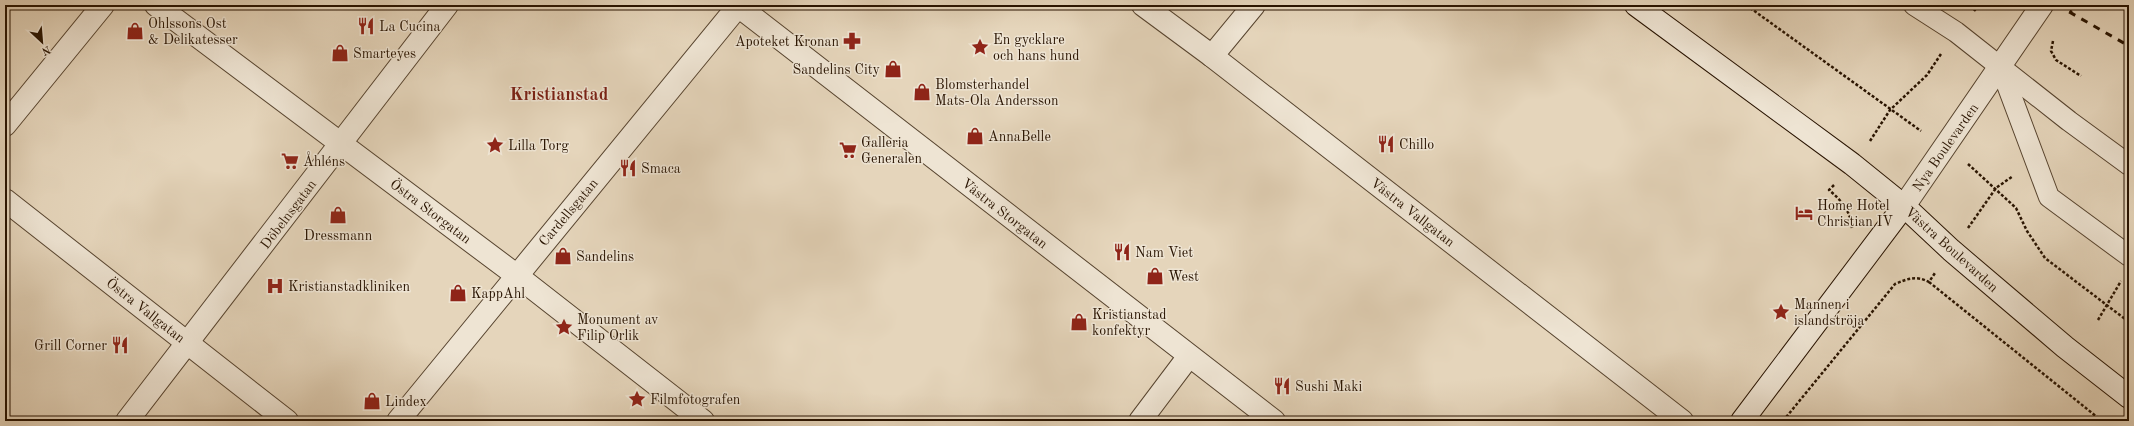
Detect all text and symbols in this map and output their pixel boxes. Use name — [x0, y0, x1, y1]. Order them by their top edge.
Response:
restaurant icon: La Cucina — [356, 16, 376, 36]
place label: Ohlssons Ost & Delikatesser — [148, 17, 238, 47]
place label: La Cucina — [379, 20, 441, 34]
shop icon: Ohlssons Ost & Delikatesser — [125, 21, 145, 41]
north arrow — [22, 22, 62, 62]
pharmacy icon: Apoteket Kronan — [842, 31, 862, 51]
place label: En gycklare och hans hund — [993, 33, 1080, 63]
place label: Apoteket Kronan — [735, 35, 839, 49]
place icon: En gycklare och hans hund — [970, 37, 990, 57]
text: N — [39, 43, 52, 57]
shop icon: Smarteyes — [330, 43, 350, 63]
place label: Smarteyes — [353, 47, 416, 61]
shop icon: Sandelins City — [883, 59, 903, 79]
place label: Sandelins City — [793, 63, 881, 77]
place label: Blomsterhandel Mats-Ola Andersson — [935, 78, 1059, 108]
shop icon: Blomsterhandel Mats-Ola Andersson — [912, 82, 932, 102]
district label: Kristianstad — [510, 86, 609, 104]
street label: Nya Boulevarden — [1910, 101, 1982, 194]
shop icon: AnnaBelle — [965, 126, 985, 146]
place label: AnnaBelle — [988, 130, 1051, 144]
restaurant icon: Chillo — [1376, 134, 1396, 154]
place icon: Lilla Torg — [485, 135, 505, 155]
place label: Galleria Generalen — [861, 136, 922, 166]
place label: Chillo — [1399, 138, 1434, 152]
place label: Lilla Torg — [508, 139, 569, 153]
supermarket icon: Galleria Generalen — [838, 140, 858, 160]
supermarket icon: Åhléns — [280, 151, 300, 171]
place label: Åhléns — [303, 151, 345, 169]
restaurant icon: Smaca — [618, 158, 638, 178]
place label: Smaca — [641, 162, 681, 176]
street label: Östra Storgatan — [387, 174, 476, 247]
street label: Cardellsgatan — [537, 176, 601, 249]
street label: Västra Storgatan — [959, 176, 1050, 252]
street label: Västra Vallgatan — [1368, 176, 1457, 250]
street label: Döbelnsgatan — [258, 177, 320, 252]
place label: Home Hotel Christian IV — [1817, 199, 1893, 229]
hotel icon: Home Hotel Christian IV — [1794, 203, 1814, 223]
street label: Västra Boulevarden — [1902, 204, 2001, 295]
shop icon: Dressmann — [328, 205, 348, 225]
place label: Dressmann — [304, 229, 373, 243]
restaurant icon: Nam Viet — [1112, 242, 1132, 262]
shop icon: Sandelins — [553, 246, 573, 266]
place label: Nam Viet — [1135, 246, 1193, 260]
place label: Sandelins — [576, 250, 634, 264]
shop icon: West — [1145, 266, 1165, 286]
place label: West — [1168, 270, 1199, 284]
street label: Östra Vallgatan — [103, 274, 189, 346]
hospital icon: Kristianstadkliniken — [265, 276, 285, 296]
place label: Kristianstadkliniken — [288, 280, 410, 294]
shop icon: KappAhl — [448, 283, 468, 303]
place label: KappAhl — [471, 287, 525, 301]
place label: Mannen i islandströja — [1794, 298, 1865, 328]
place icon: Mannen i islandströja — [1771, 302, 1791, 322]
place label: Kristianstad konfektyr — [1092, 308, 1167, 338]
shop icon: Kristianstad konfektyr — [1069, 312, 1089, 332]
place label: Monument av Filip Orlik — [577, 313, 659, 343]
place icon: Monument av Filip Orlik — [554, 317, 574, 337]
restaurant icon: Grill Corner — [110, 335, 130, 355]
place label: Grill Corner — [34, 339, 107, 353]
restaurant icon: Sushi Maki — [1272, 376, 1292, 396]
place label: Sushi Maki — [1295, 380, 1362, 394]
place icon: Filmfotografen — [627, 389, 647, 409]
shop icon: Lindex — [362, 391, 382, 411]
place label: Filmfotografen — [650, 393, 741, 407]
place label: Lindex — [385, 395, 427, 409]

